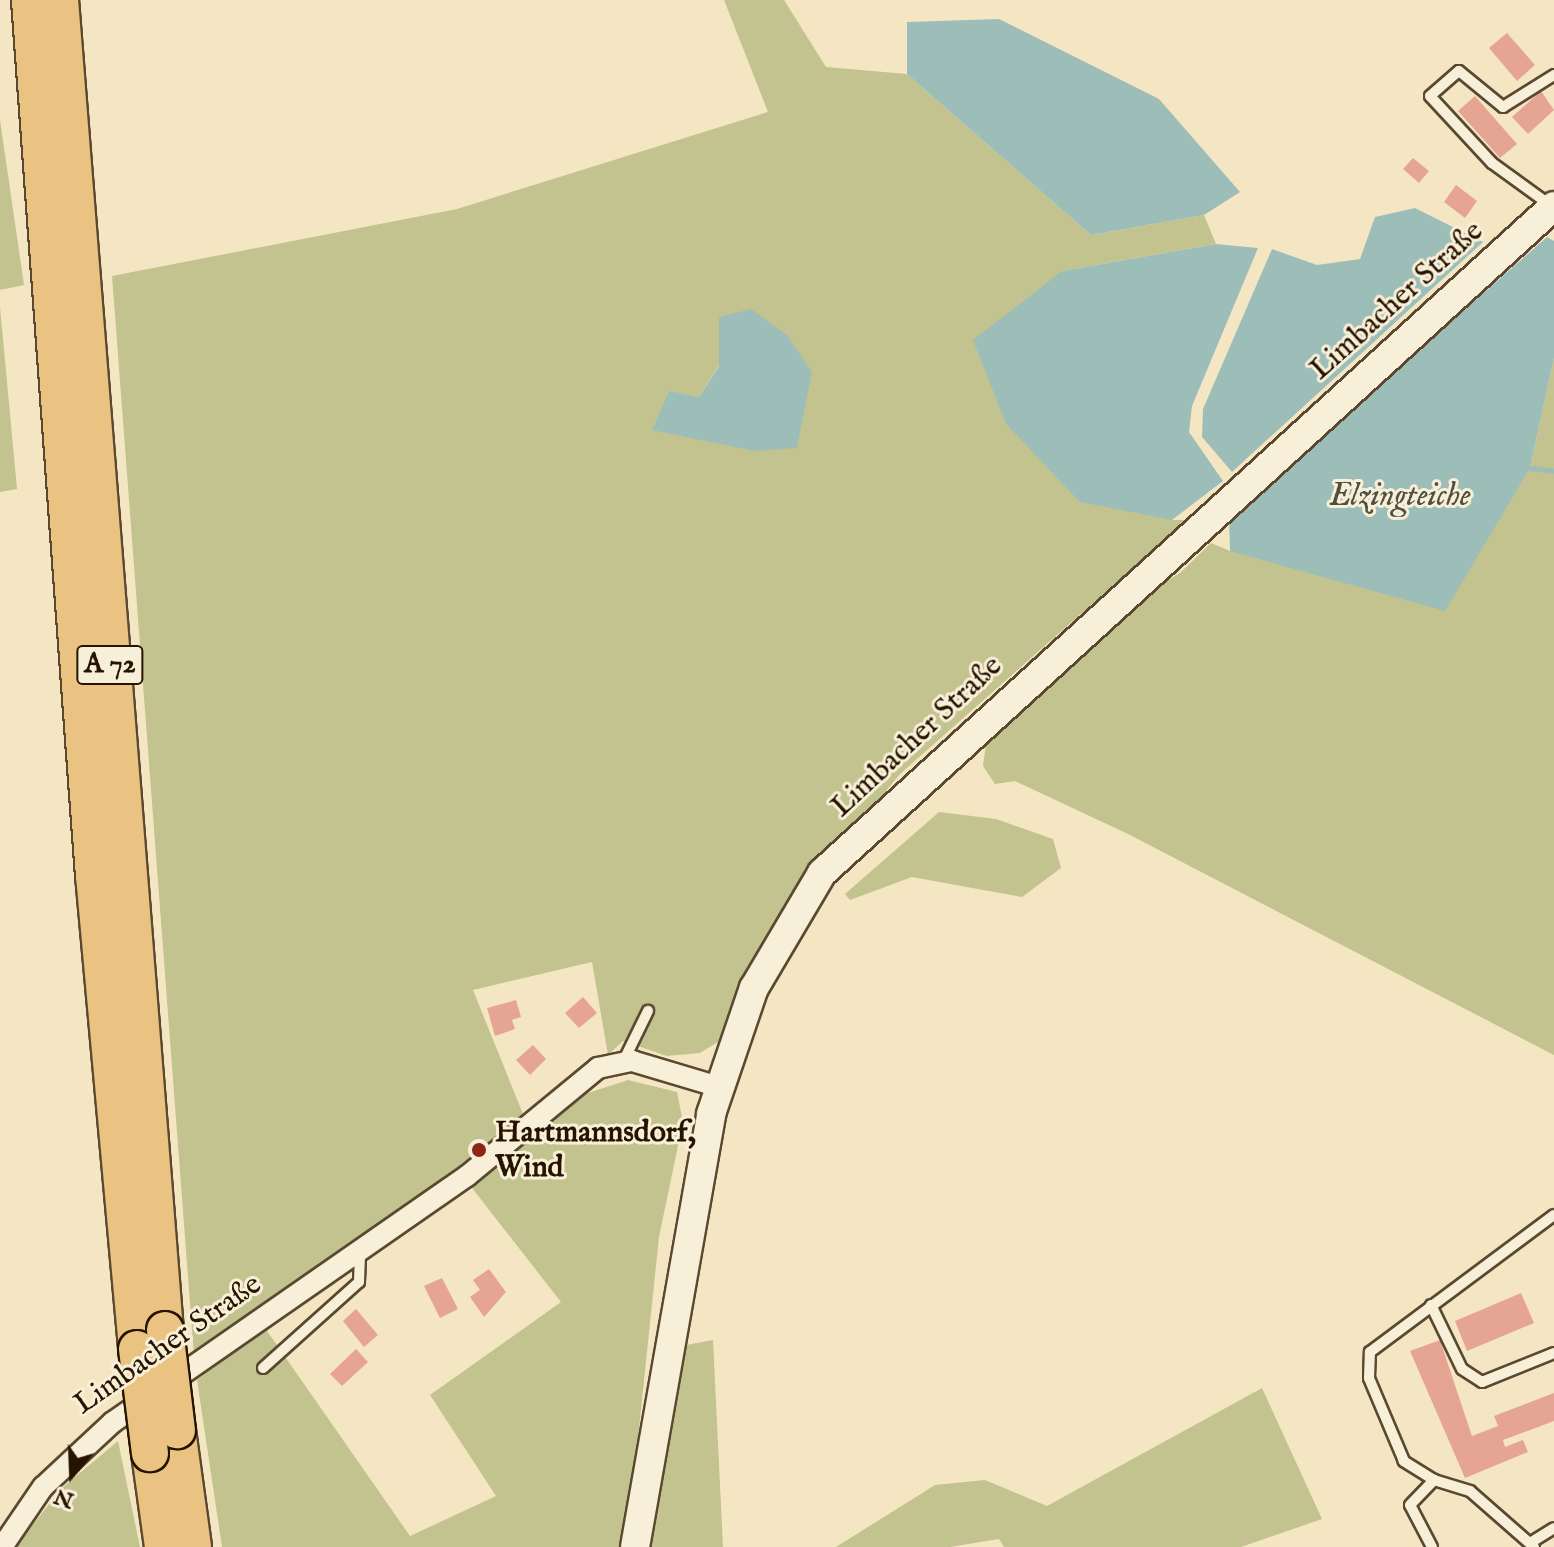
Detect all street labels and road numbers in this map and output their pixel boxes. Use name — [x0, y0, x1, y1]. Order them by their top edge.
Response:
street label: Limbacher Straße — [1303, 214, 1491, 388]
road number: A 72 — [76, 641, 144, 689]
street label: Limbacher Straße — [824, 649, 1010, 825]
street label: Limbacher Straße — [67, 1267, 269, 1423]

